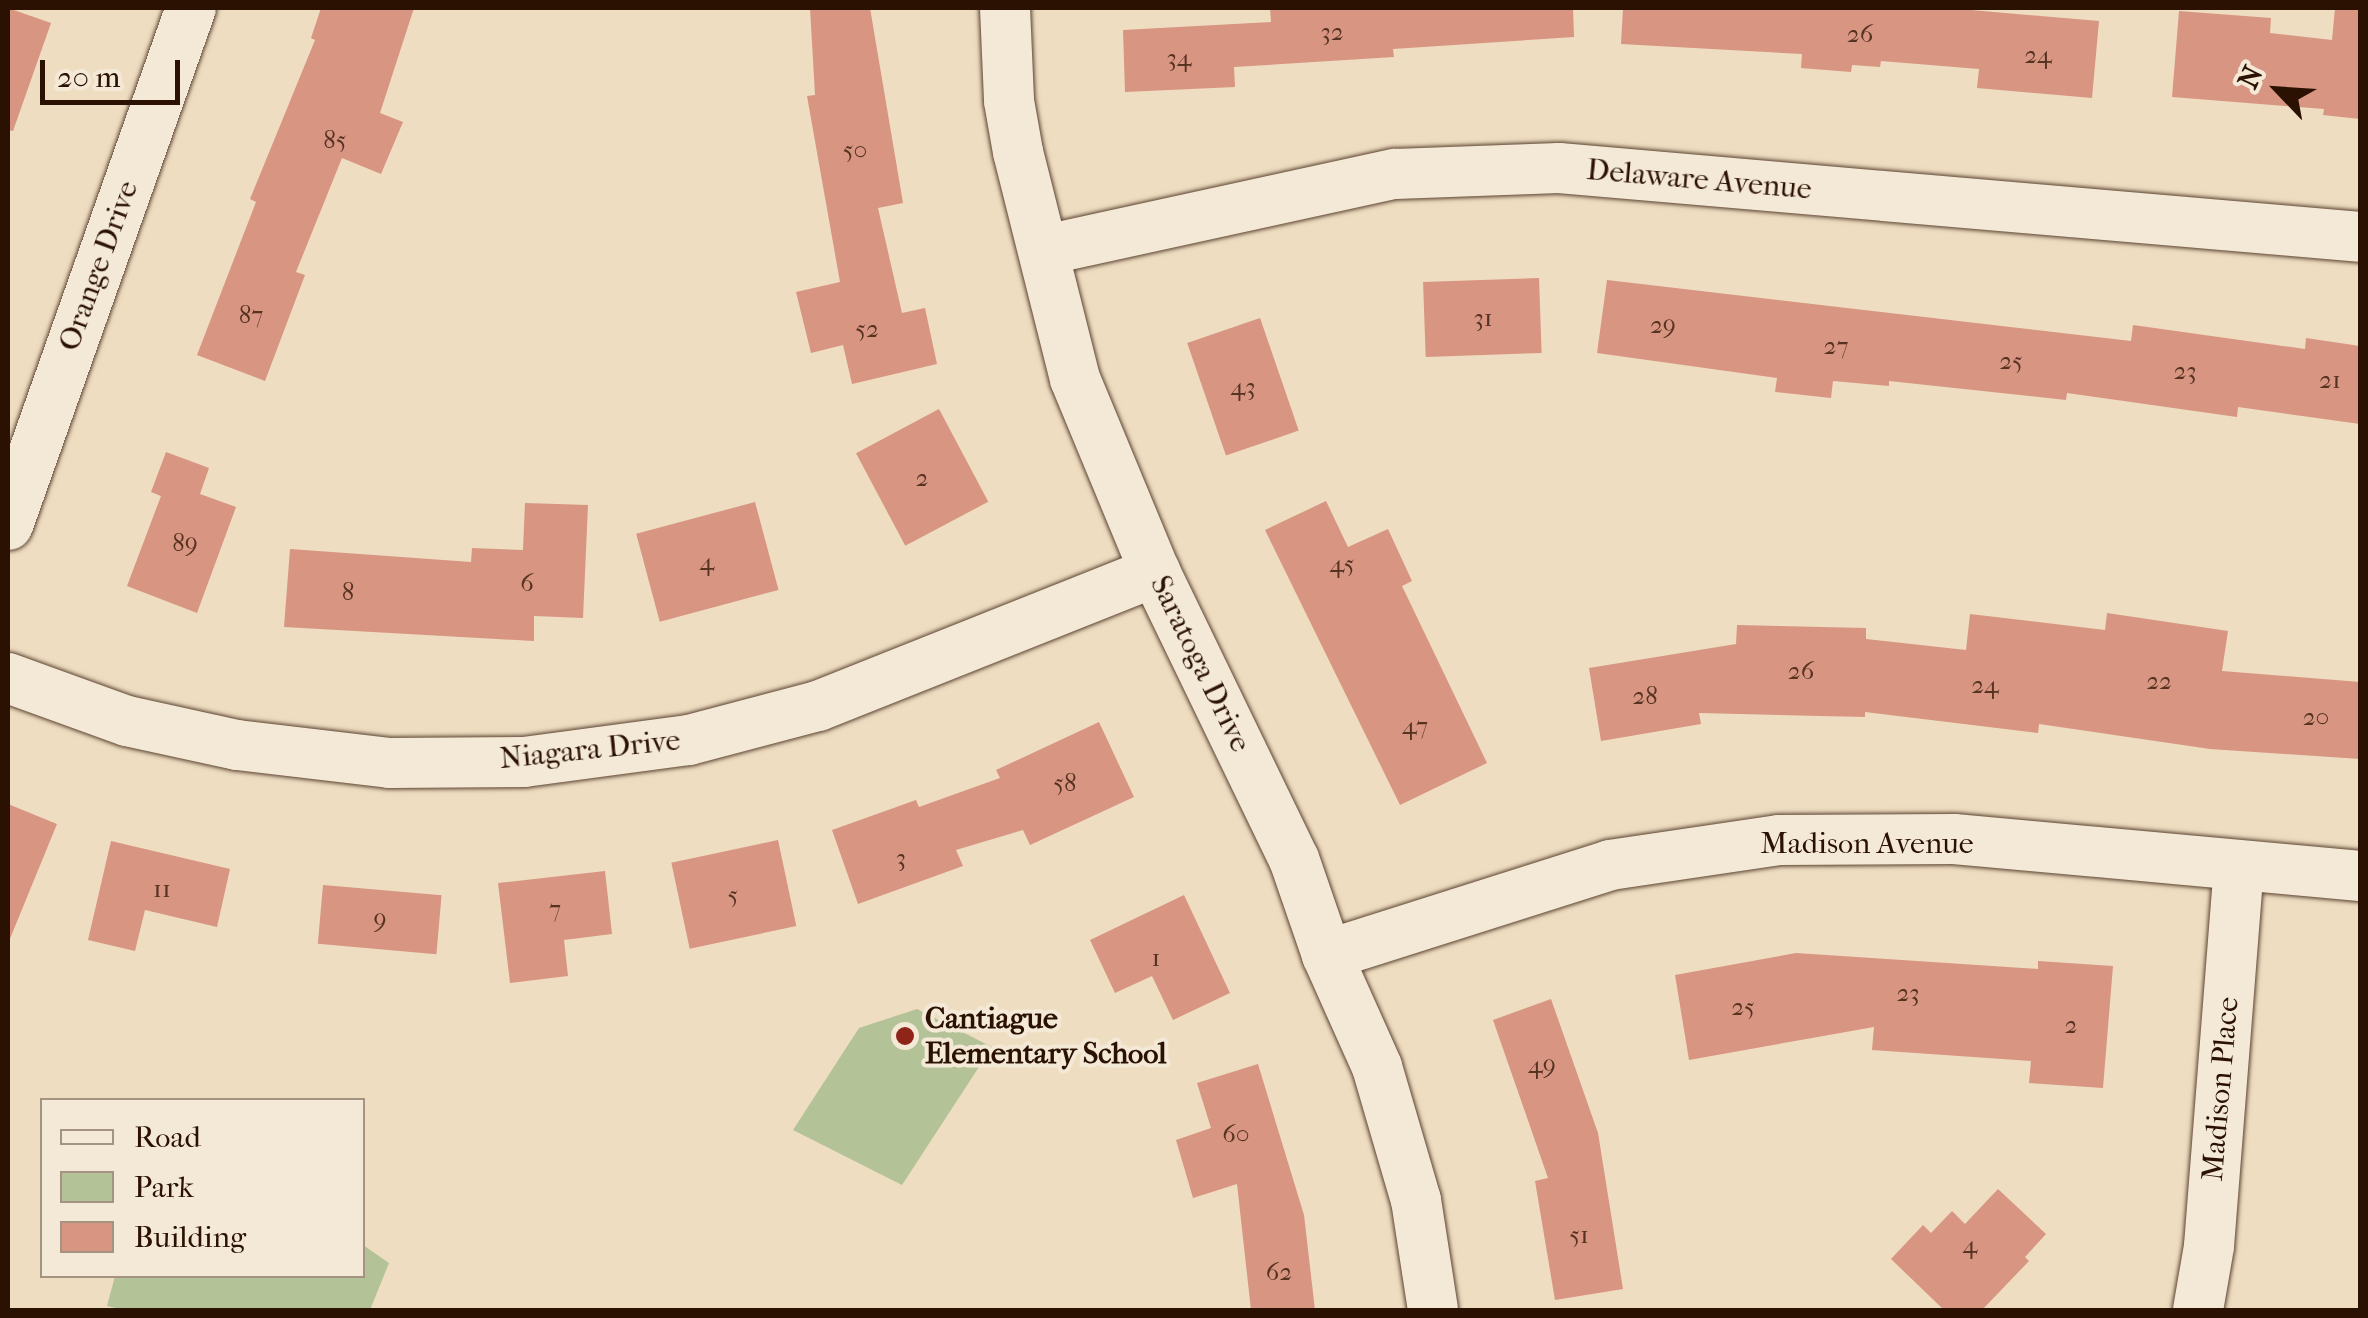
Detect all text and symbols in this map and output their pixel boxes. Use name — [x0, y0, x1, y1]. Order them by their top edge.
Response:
house number: 32 — [1320, 17, 1344, 47]
house number: 26 — [1847, 19, 1873, 49]
scale bar — [45, 40, 185, 102]
house number: 24 — [2024, 40, 2052, 70]
north arrow — [2228, 40, 2328, 140]
house number: 34 — [1166, 43, 1192, 73]
text: 20 m — [57, 60, 120, 95]
text: N — [2231, 61, 2270, 94]
house number: 85 — [323, 125, 347, 155]
house number: 50 — [843, 135, 867, 165]
street label: Delaware Avenue — [1585, 152, 1813, 208]
street label: Orange Drive — [52, 176, 146, 356]
house number: 87 — [239, 300, 263, 330]
house number: 31 — [1473, 303, 1493, 333]
house number: 29 — [1650, 310, 1676, 340]
house number: 52 — [855, 314, 879, 344]
house number: 27 — [1824, 331, 1848, 361]
house number: 25 — [1999, 346, 2023, 376]
house number: 23 — [2173, 356, 2197, 386]
house number: 21 — [2319, 365, 2341, 395]
house number: 43 — [1230, 372, 1256, 402]
house number: 2 — [916, 463, 928, 493]
house number: 89 — [172, 528, 198, 558]
house number: 4 — [700, 547, 714, 577]
house number: 45 — [1330, 549, 1354, 579]
house number: 6 — [520, 568, 534, 598]
street label: Saratoga Drive — [1142, 570, 1258, 758]
house number: 8 — [342, 577, 354, 607]
house number: 26 — [1788, 656, 1814, 686]
house number: 22 — [2146, 666, 2172, 696]
house number: 24 — [1971, 670, 1999, 700]
house number: 28 — [1632, 681, 1658, 711]
house number: 20 — [2303, 702, 2329, 732]
house number: 47 — [1402, 711, 1428, 741]
street label: Niagara Drive — [498, 723, 682, 777]
house number: 58 — [1053, 768, 1077, 798]
street label: Madison Avenue — [1760, 826, 1974, 862]
house number: 3 — [896, 843, 906, 873]
house number: 11 — [153, 874, 171, 904]
house number: 5 — [728, 880, 738, 910]
house number: 7 — [549, 894, 561, 924]
house number: 9 — [373, 904, 387, 934]
house number: 1 — [1152, 943, 1160, 973]
house number: 23 — [1896, 978, 1920, 1008]
house number: 25 — [1731, 992, 1755, 1022]
street label: Madison Place — [2195, 995, 2247, 1183]
place label: Cantiague Elementary School — [925, 1001, 1167, 1072]
house number: 2 — [2065, 1010, 2077, 1040]
marker: Cantiague Elementary School — [894, 1025, 916, 1047]
house number: 49 — [1528, 1050, 1556, 1080]
legend — [40, 1098, 365, 1278]
house number: 60 — [1222, 1119, 1250, 1149]
text: Road — [134, 1120, 201, 1155]
text: Park — [134, 1170, 194, 1205]
text: Building — [134, 1220, 246, 1255]
house number: 51 — [1569, 1220, 1589, 1250]
house number: 4 — [1963, 1230, 1977, 1260]
house number: 62 — [1266, 1257, 1292, 1287]

